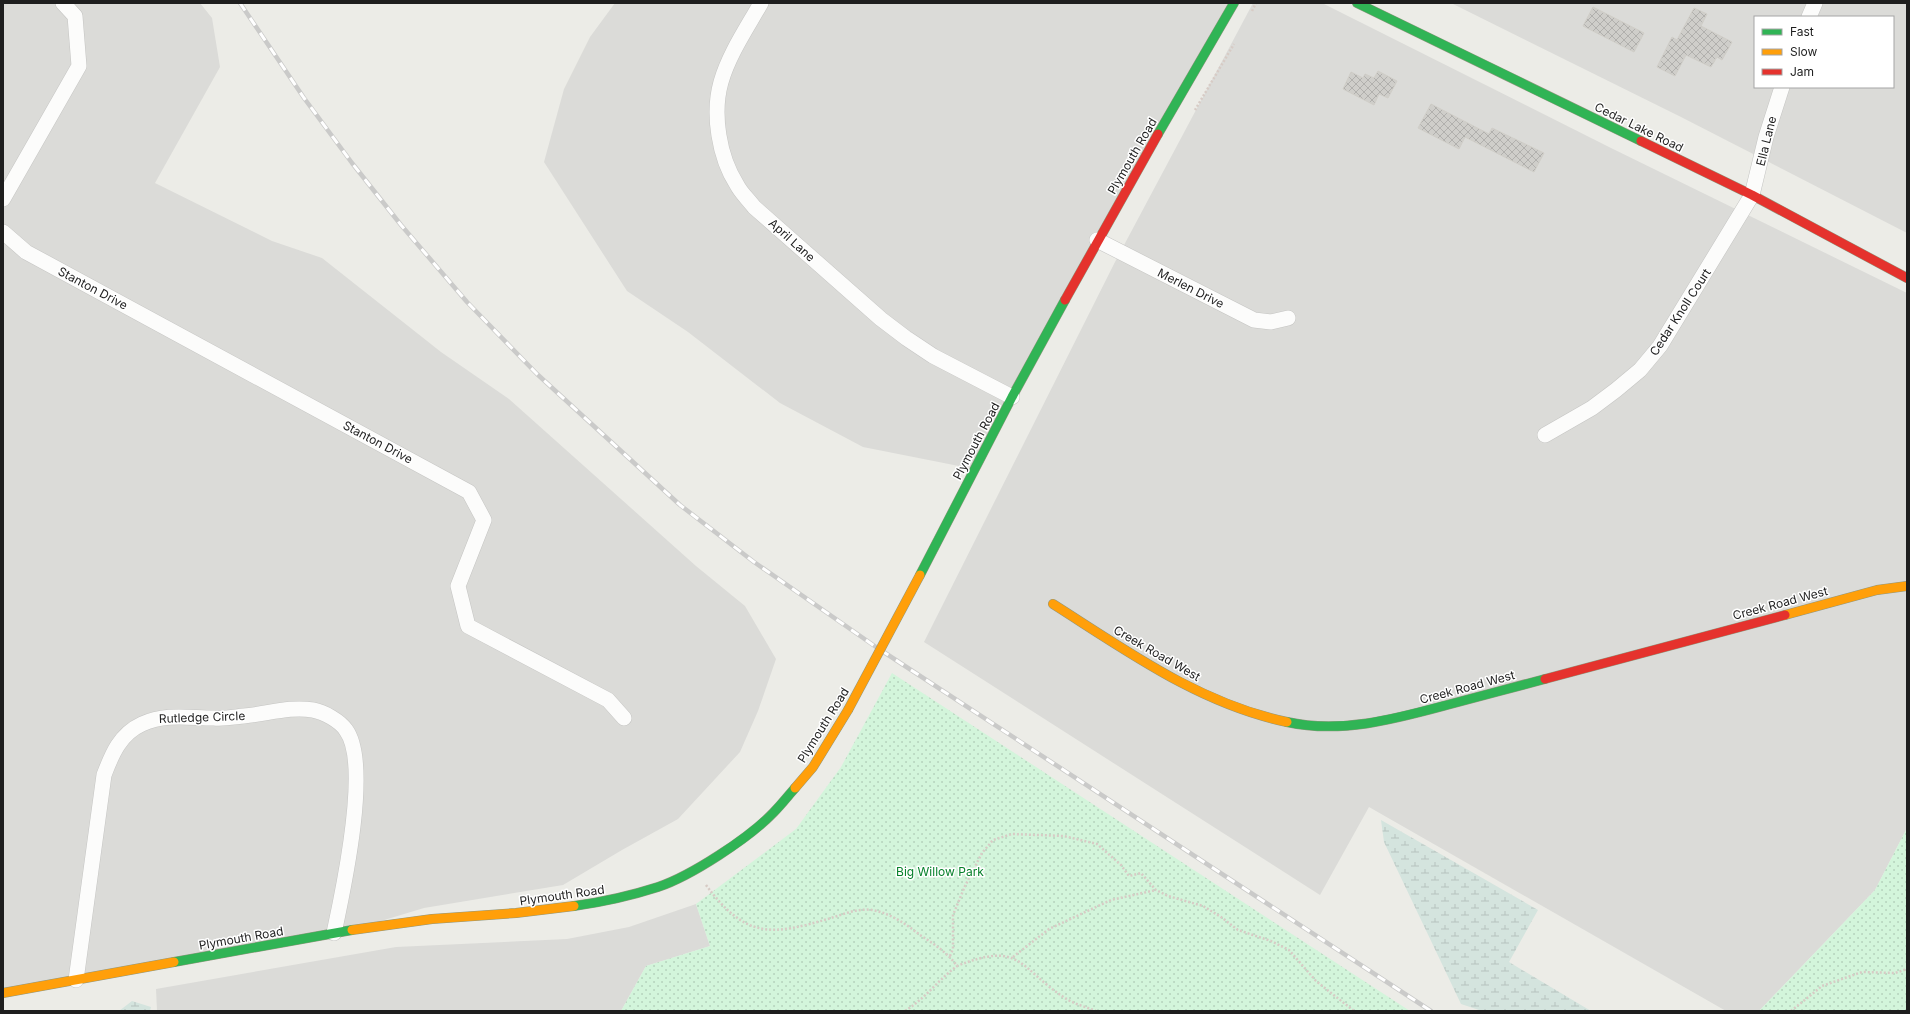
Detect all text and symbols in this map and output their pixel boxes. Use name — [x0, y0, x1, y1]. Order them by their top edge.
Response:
legend — [1754, 16, 1894, 88]
text: Fast — [1790, 24, 1814, 39]
text: Slow — [1790, 44, 1818, 59]
text: Jam — [1790, 64, 1814, 79]
street label: Cedar Lake Road — [1592, 99, 1686, 155]
street label: Plymouth Road — [1104, 115, 1160, 197]
street label: Ella Lane — [1753, 115, 1779, 167]
street label: April Lane — [766, 215, 818, 265]
street label: Stanton Drive — [56, 263, 130, 313]
street label: Merlen Drive — [1155, 265, 1227, 311]
street label: Cedar Knoll Court — [1646, 266, 1714, 358]
street label: Plymouth Road — [949, 400, 1003, 482]
street label: Stanton Drive — [341, 417, 415, 467]
street label: Creek Road West — [1731, 583, 1829, 623]
street label: Creek Road West — [1111, 622, 1203, 684]
street label: Creek Road West — [1418, 667, 1516, 707]
street label: Plymouth Road — [794, 685, 852, 765]
street label: Rutledge Circle — [159, 708, 245, 726]
park label: Big Willow Park — [896, 864, 984, 879]
street label: Plymouth Road — [519, 882, 605, 908]
street label: Plymouth Road — [198, 923, 284, 953]

